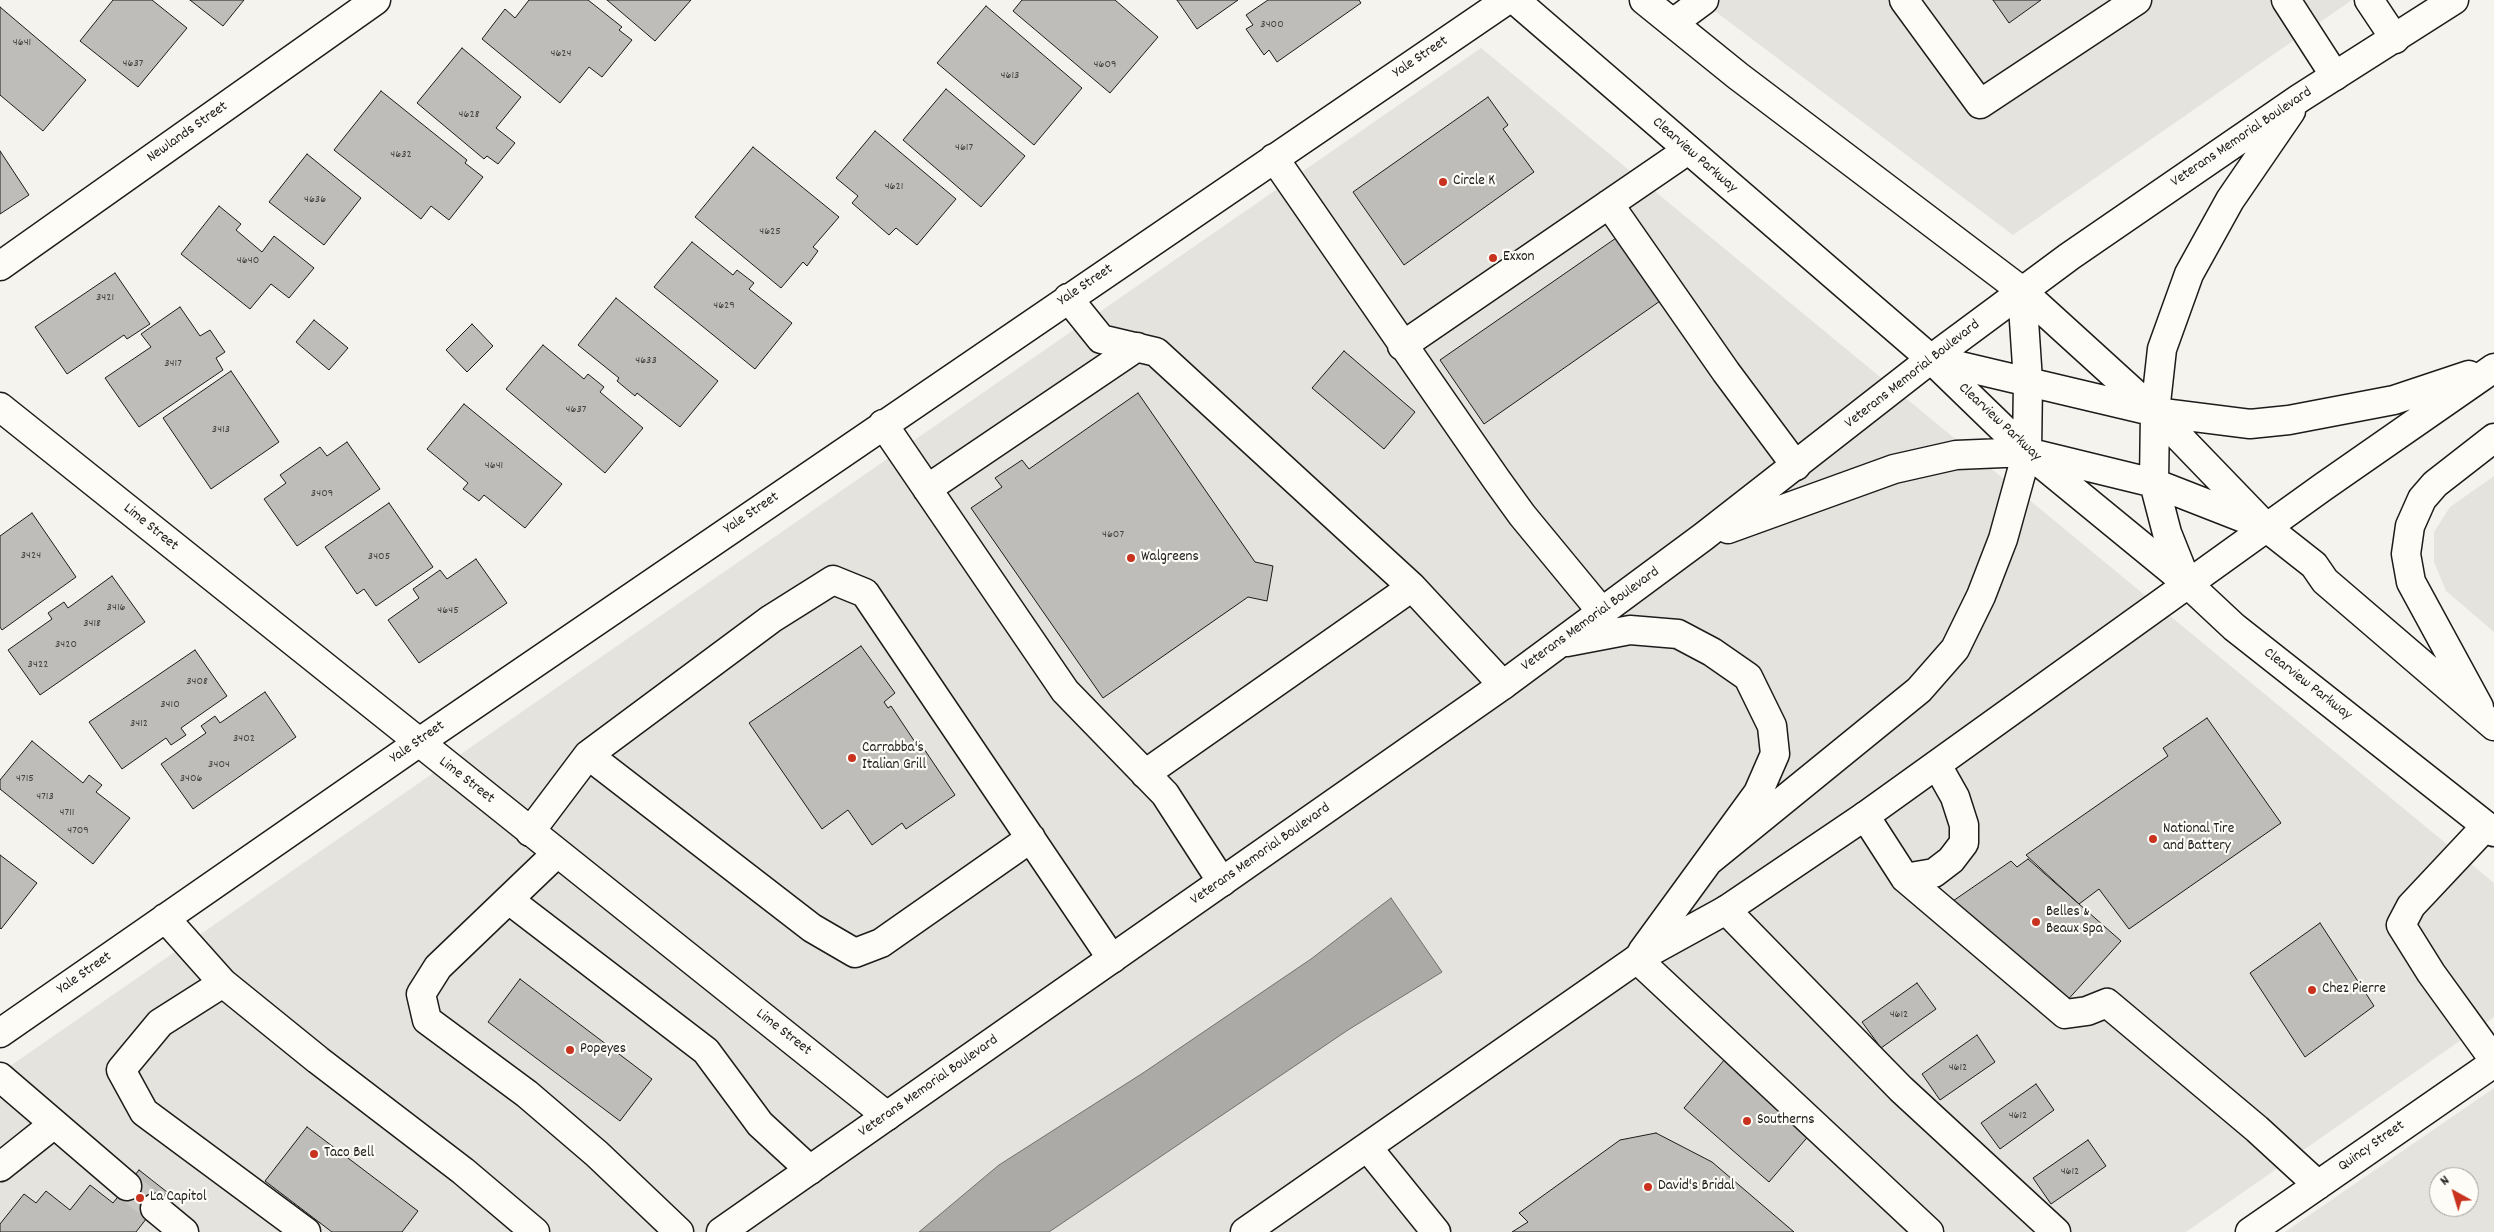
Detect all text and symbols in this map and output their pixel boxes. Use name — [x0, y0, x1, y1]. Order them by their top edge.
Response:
house number: 3400 — [1260, 18, 1284, 32]
street label: Yale Street — [1390, 33, 1452, 83]
house number: 4641 — [13, 36, 31, 50]
house number: 4624 — [550, 47, 572, 61]
house number: 4637 — [123, 57, 143, 71]
house number: 4609 — [1094, 58, 1116, 72]
house number: 4613 — [1001, 69, 1019, 83]
street label: Veterans Memorial Boulevard — [2168, 84, 2316, 192]
street label: Newlands Street — [144, 99, 232, 167]
house number: 4628 — [459, 108, 479, 122]
street label: Clearview Parkway — [1648, 114, 1740, 198]
house number: 4617 — [955, 141, 973, 155]
house number: 4632 — [390, 148, 412, 162]
place label: Circle K — [1453, 173, 1495, 191]
marker: Circle K — [1437, 176, 1449, 188]
house number: 4621 — [885, 180, 903, 194]
house number: 4636 — [304, 193, 326, 207]
house number: 4625 — [759, 225, 781, 239]
place label: Exxon — [1503, 249, 1535, 267]
marker: Exxon — [1487, 252, 1499, 264]
house number: 4640 — [237, 254, 259, 268]
street label: Yale Street — [1055, 261, 1117, 311]
house number: 3421 — [96, 291, 114, 305]
house number: 4629 — [713, 299, 735, 313]
street label: Veterans Memorial Boulevard — [1842, 317, 1984, 433]
house number: 4633 — [635, 354, 657, 368]
house number: 3417 — [164, 357, 182, 371]
street label: Clearview Parkway — [1954, 380, 2044, 466]
house number: 4637 — [566, 403, 586, 417]
house number: 3413 — [212, 423, 230, 437]
house number: 4641 — [485, 459, 503, 473]
house number: 3409 — [311, 487, 333, 501]
street label: Yale Street — [721, 489, 783, 539]
street label: Lime Street — [119, 500, 181, 556]
house number: 4607 — [1102, 528, 1124, 542]
house number: 3424 — [21, 549, 41, 563]
place label: Walgreens — [1141, 549, 1199, 567]
house number: 3405 — [368, 550, 390, 564]
marker: Walgreens — [1125, 552, 1137, 564]
street label: Veterans Memorial Boulevard — [1518, 564, 1664, 676]
house number: 3416 — [107, 601, 125, 615]
house number: 4645 — [437, 604, 459, 618]
house number: 3418 — [83, 617, 101, 631]
house number: 3420 — [55, 638, 77, 652]
street label: Clearview Parkway — [2259, 645, 2355, 725]
house number: 3422 — [28, 658, 48, 672]
house number: 3408 — [186, 675, 208, 689]
house number: 3410 — [160, 698, 180, 712]
house number: 3412 — [130, 717, 148, 731]
street label: Yale Street — [387, 718, 449, 768]
house number: 3402 — [233, 732, 255, 746]
place label: Carrabba's Italian Grill — [862, 740, 926, 775]
marker: Carrabba's Italian Grill — [846, 752, 858, 764]
street label: Lime Street — [435, 754, 497, 808]
house number: 3404 — [208, 758, 230, 772]
house number: 4715 — [16, 772, 34, 786]
house number: 3406 — [180, 772, 202, 786]
house number: 4713 — [36, 790, 54, 804]
street label: Veterans Memorial Boulevard — [1188, 800, 1334, 910]
house number: 4711 — [60, 806, 74, 820]
place label: National Tire and Battery — [2163, 821, 2234, 856]
house number: 4709 — [67, 824, 89, 838]
marker: National Tire and Battery — [2147, 833, 2159, 845]
place label: Belles & Beaux Spa — [2046, 904, 2103, 939]
marker: Belles & Beaux Spa — [2030, 916, 2042, 928]
street label: Yale Street — [54, 949, 116, 999]
place label: Chez Pierre — [2322, 981, 2386, 999]
marker: Chez Pierre — [2306, 984, 2318, 996]
street label: Lime Street — [752, 1006, 814, 1060]
house number: 4612 — [1890, 1008, 1908, 1022]
street label: Veterans Memorial Boulevard — [856, 1032, 1002, 1142]
place label: Popeyes — [580, 1041, 626, 1059]
marker: Popeyes — [564, 1044, 576, 1056]
house number: 4612 — [1949, 1061, 1967, 1075]
house number: 4612 — [2009, 1109, 2027, 1123]
place label: Southerns — [1757, 1112, 1815, 1130]
marker: Southerns — [1741, 1115, 1753, 1127]
street label: Quincy Street — [2335, 1118, 2409, 1176]
place label: Taco Bell — [324, 1145, 374, 1163]
marker: Taco Bell — [308, 1148, 320, 1160]
house number: 4612 — [2061, 1165, 2079, 1179]
north arrow — [2429, 1167, 2479, 1217]
text: N — [2436, 1171, 2454, 1191]
place label: David's Bridal — [1658, 1178, 1735, 1196]
marker: David's Bridal — [1642, 1181, 1654, 1193]
place label: La Capitol — [150, 1189, 206, 1207]
marker: La Capitol — [134, 1192, 146, 1204]

